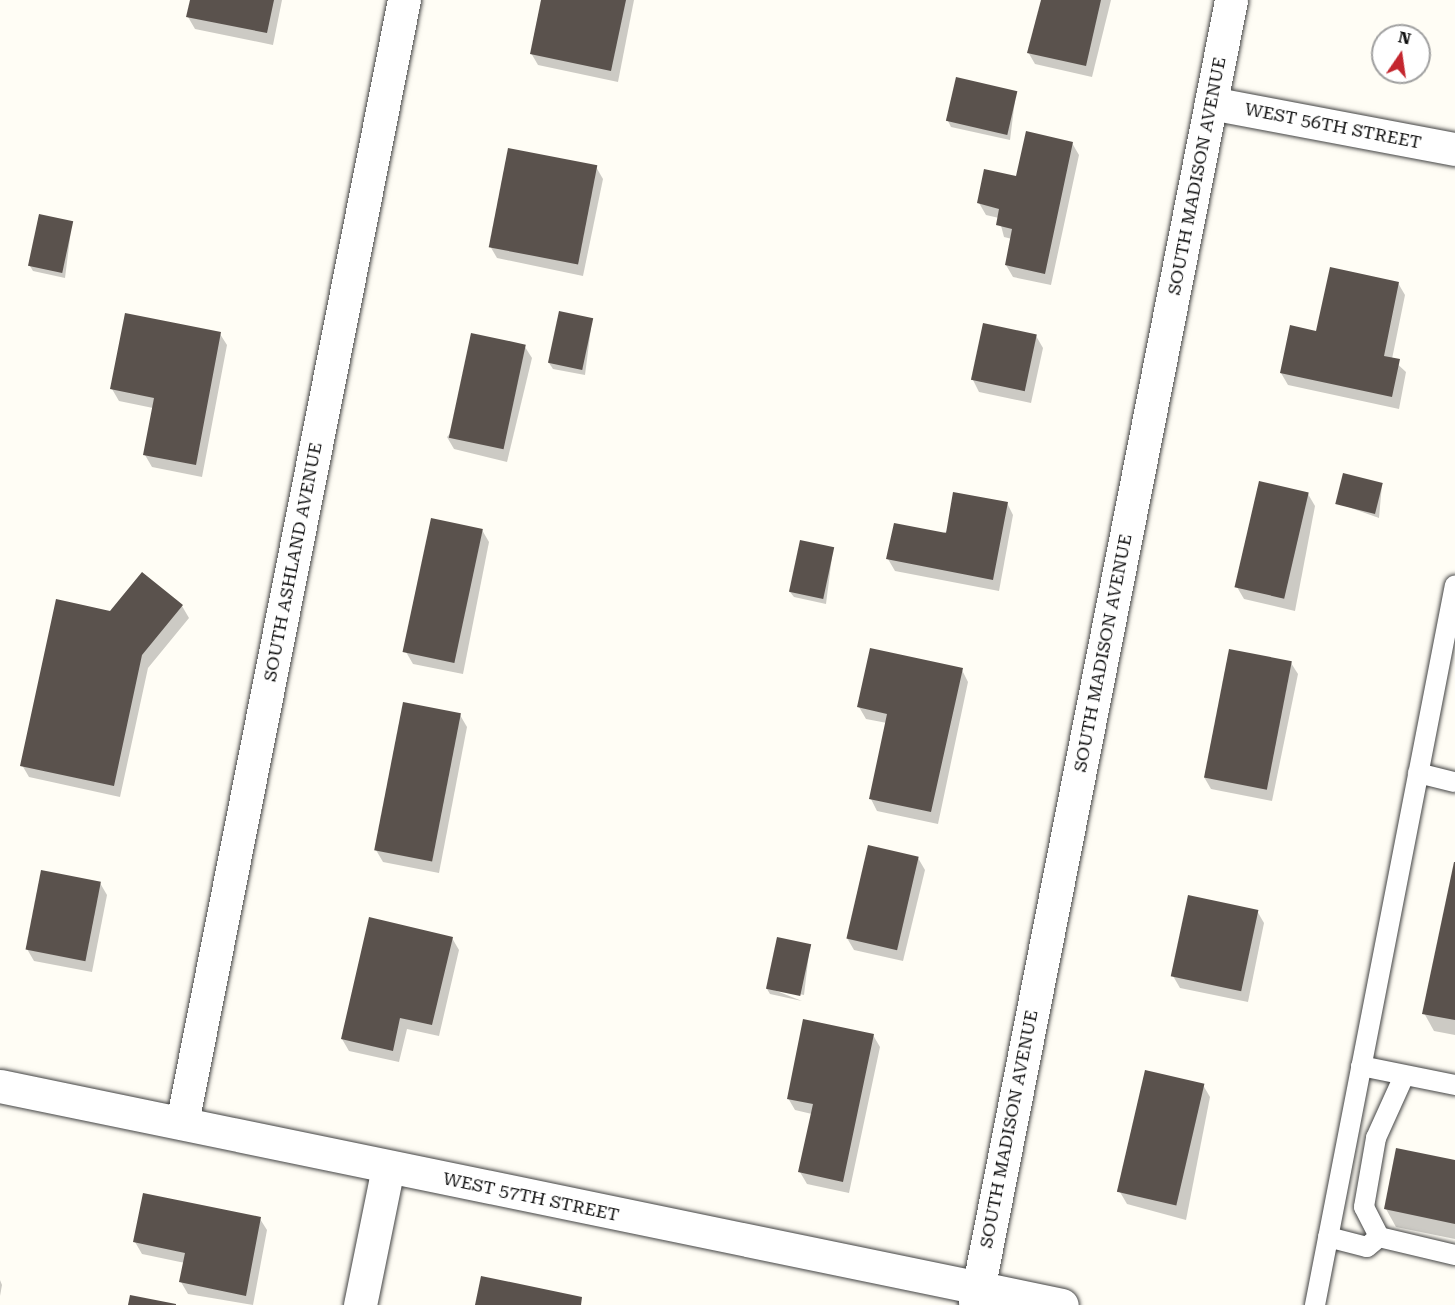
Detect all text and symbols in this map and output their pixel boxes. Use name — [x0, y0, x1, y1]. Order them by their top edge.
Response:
north arrow — [1371, 24, 1431, 84]
text: N — [1397, 27, 1413, 49]
street label: SOUTH MADISON AVENUE — [1163, 55, 1231, 297]
street label: WEST 56TH STREET — [1243, 98, 1423, 154]
street label: SOUTH ASHLAND AVENUE — [259, 441, 327, 683]
street label: SOUTH MADISON AVENUE — [1069, 532, 1137, 774]
street label: SOUTH MADISON AVENUE — [975, 1008, 1043, 1250]
street label: WEST 57TH STREET — [441, 1168, 621, 1226]

